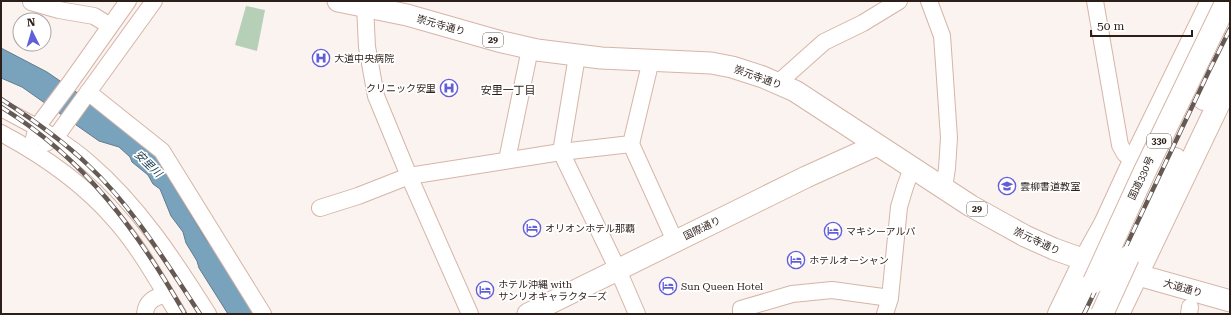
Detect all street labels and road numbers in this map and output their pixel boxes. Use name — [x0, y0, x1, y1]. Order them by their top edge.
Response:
street label: 崇元寺通り — [415, 13, 467, 37]
road number: 29 — [483, 33, 503, 47]
street label: 崇元寺通り — [733, 63, 783, 91]
road number: 330 — [1147, 134, 1171, 148]
street label: 国道330号 — [1126, 154, 1156, 202]
road number: 29 — [967, 202, 987, 216]
street label: 国際通り — [682, 214, 722, 242]
street label: 崇元寺通り — [1012, 225, 1062, 257]
street label: 大道通り — [1162, 277, 1204, 299]

